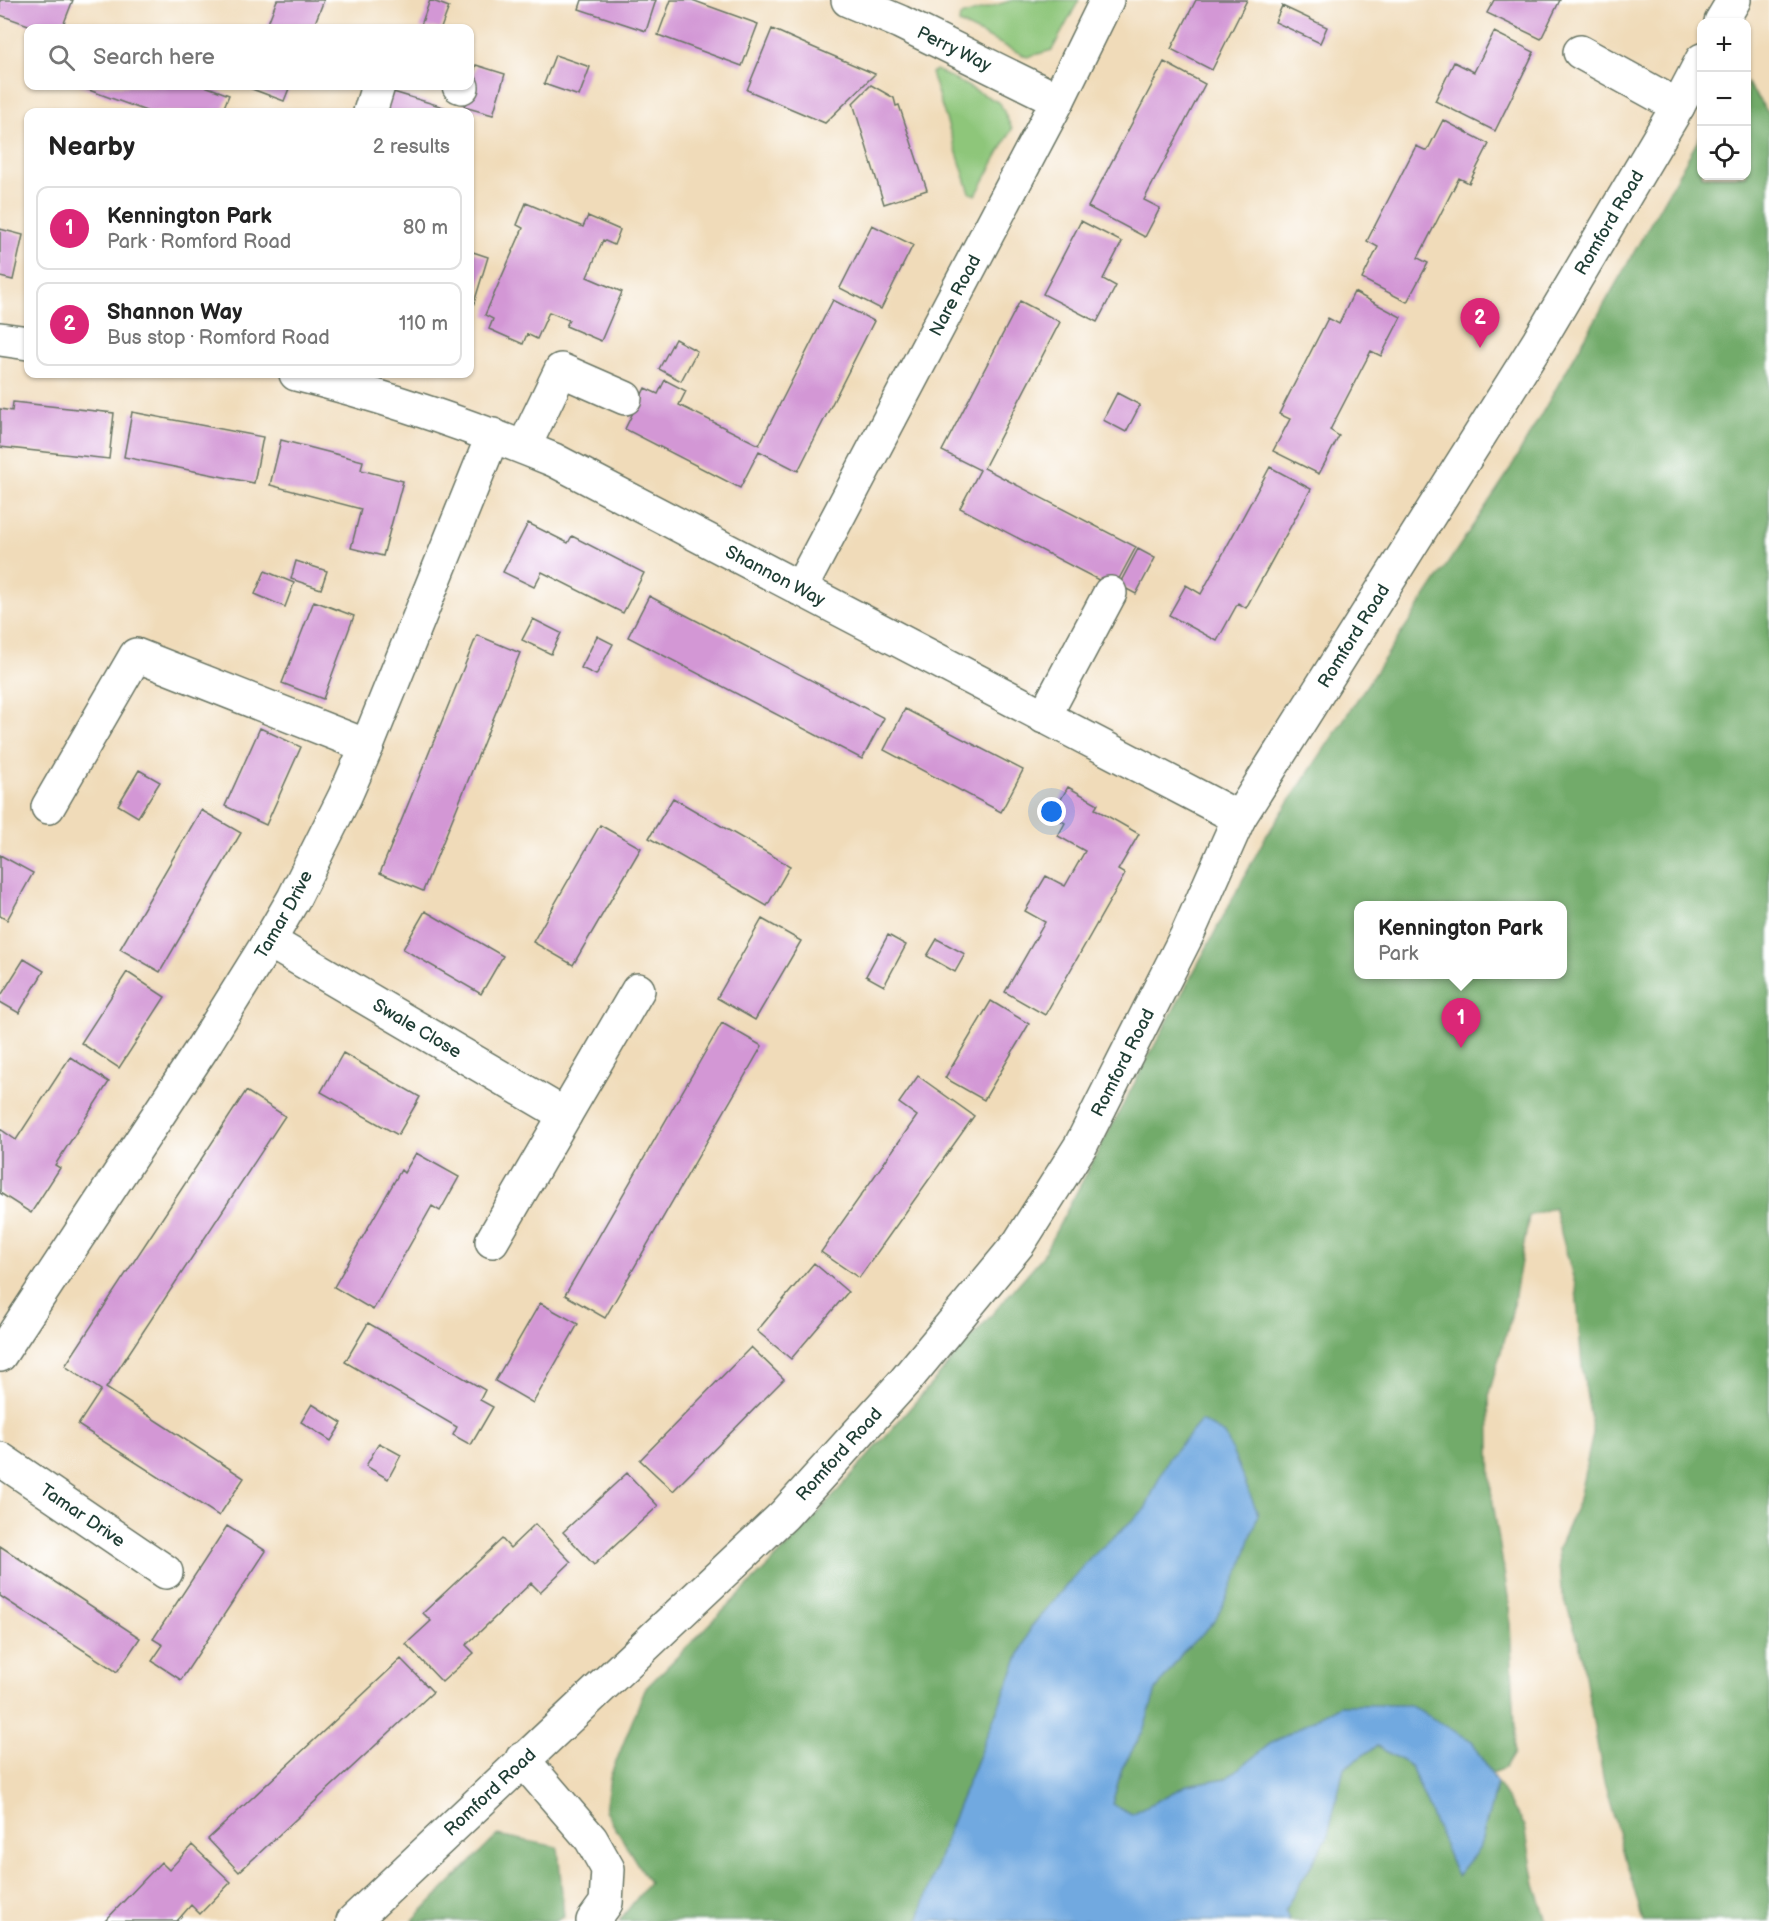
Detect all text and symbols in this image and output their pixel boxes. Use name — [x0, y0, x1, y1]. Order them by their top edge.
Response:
map controls — [1697, 18, 1751, 180]
button: + — [1697, 18, 1751, 72]
street label: Perry Way — [914, 22, 995, 77]
search box — [24, 24, 474, 90]
icon: search — [45, 41, 78, 74]
text: Search here — [93, 44, 215, 71]
button: − — [1697, 72, 1751, 126]
button: locate — [1697, 126, 1751, 180]
text: Nearby — [48, 132, 135, 163]
text: 2 results — [373, 135, 450, 159]
street label: Romford Road — [1570, 167, 1649, 279]
text: Kennington Park — [107, 203, 272, 230]
text: 1 — [65, 216, 74, 240]
text: 80 m — [403, 216, 448, 240]
text: Park · Romford Road — [107, 230, 291, 254]
street label: Nare Road — [925, 251, 985, 340]
pin: 2 — [1460, 298, 1500, 348]
text: Shannon Way — [107, 299, 242, 326]
text: 2 — [64, 312, 75, 336]
text: 110 m — [399, 312, 448, 336]
text: Bus stop · Romford Road — [107, 326, 330, 350]
street label: Shannon Way — [722, 541, 829, 611]
street label: Romford Road — [1314, 581, 1394, 692]
your location — [1037, 797, 1066, 826]
street label: Tamar Drive — [251, 867, 317, 963]
popup — [1354, 901, 1567, 979]
text: Kennington Park — [1378, 915, 1543, 942]
text: Park — [1378, 942, 1418, 966]
street label: Swale Close — [369, 994, 465, 1063]
pin: 1 — [1442, 998, 1480, 1048]
street label: Romford Road — [1087, 1005, 1159, 1120]
street label: Romford Road — [792, 1404, 887, 1505]
street label: Tamar Drive — [36, 1479, 129, 1552]
street label: Romford Road — [440, 1744, 540, 1841]

